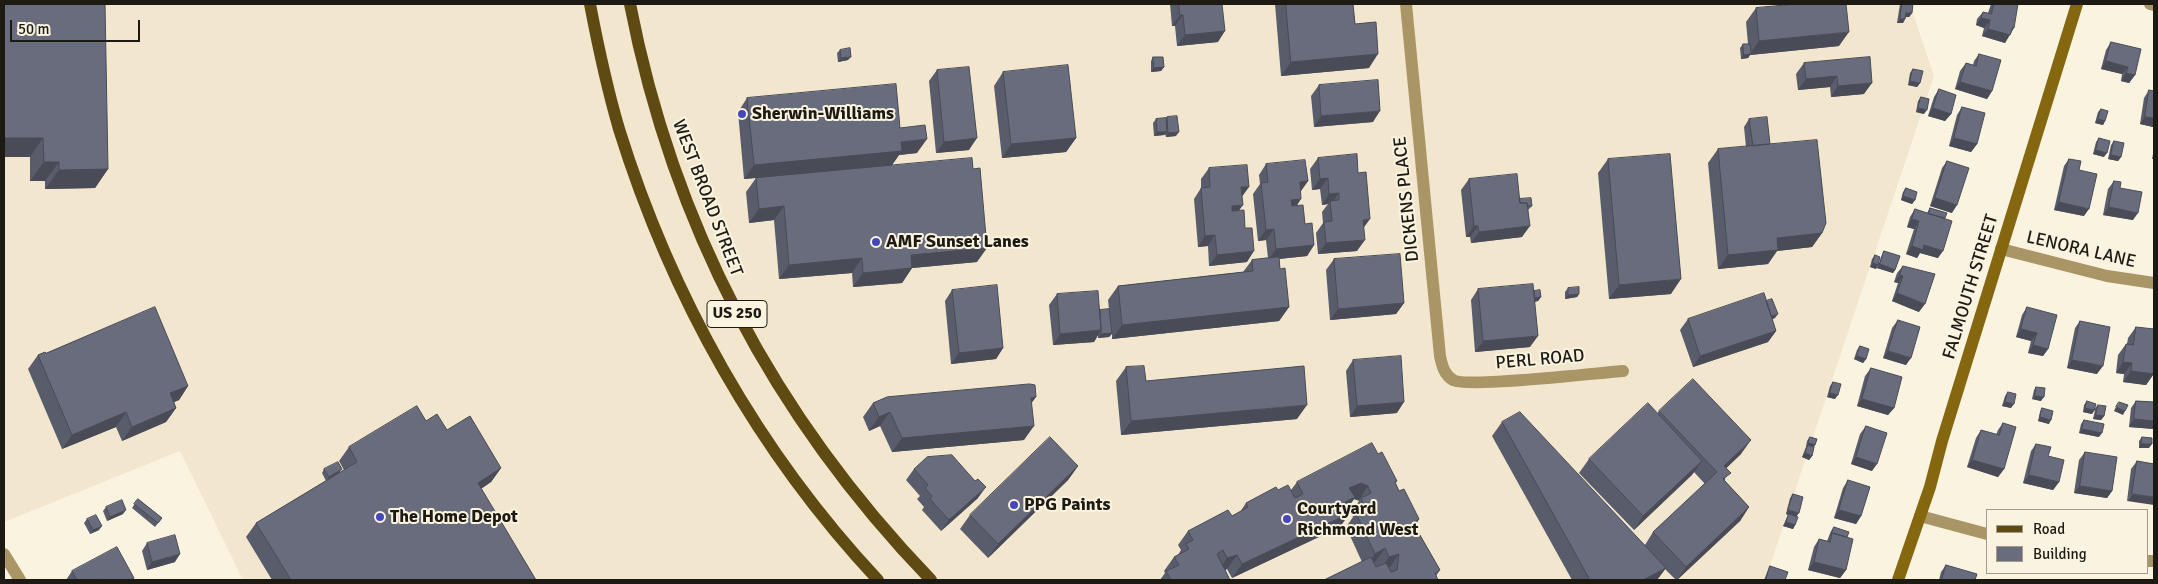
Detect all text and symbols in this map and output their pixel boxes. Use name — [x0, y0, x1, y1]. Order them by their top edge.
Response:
scale bar — [12, 10, 142, 42]
text: 50 m — [18, 20, 49, 38]
place label: Sherwin-Williams — [752, 103, 894, 125]
marker: Sherwin-Williams — [736, 108, 748, 120]
street label: WEST BROAD STREET — [667, 117, 747, 279]
street label: DICKENS PLACE — [1390, 135, 1424, 263]
street label: FALMOUTH STREET — [1939, 212, 2003, 362]
street label: LENORA LANE — [2024, 227, 2138, 273]
place label: AMF Sunset Lanes — [886, 231, 1029, 253]
marker: AMF Sunset Lanes — [870, 236, 882, 248]
road number: US 250 — [707, 300, 767, 328]
street label: PERL ROAD — [1495, 345, 1585, 375]
place label: PPG Paints — [1024, 494, 1110, 516]
place label: Courtyard Richmond West — [1297, 498, 1418, 540]
marker: PPG Paints — [1008, 499, 1020, 511]
place label: The Home Depot — [390, 506, 518, 528]
legend — [1986, 509, 2148, 574]
marker: The Home Depot — [374, 511, 386, 523]
marker: Courtyard Richmond West — [1281, 513, 1293, 525]
text: Road — [2033, 520, 2065, 538]
text: Building — [2033, 545, 2087, 563]

